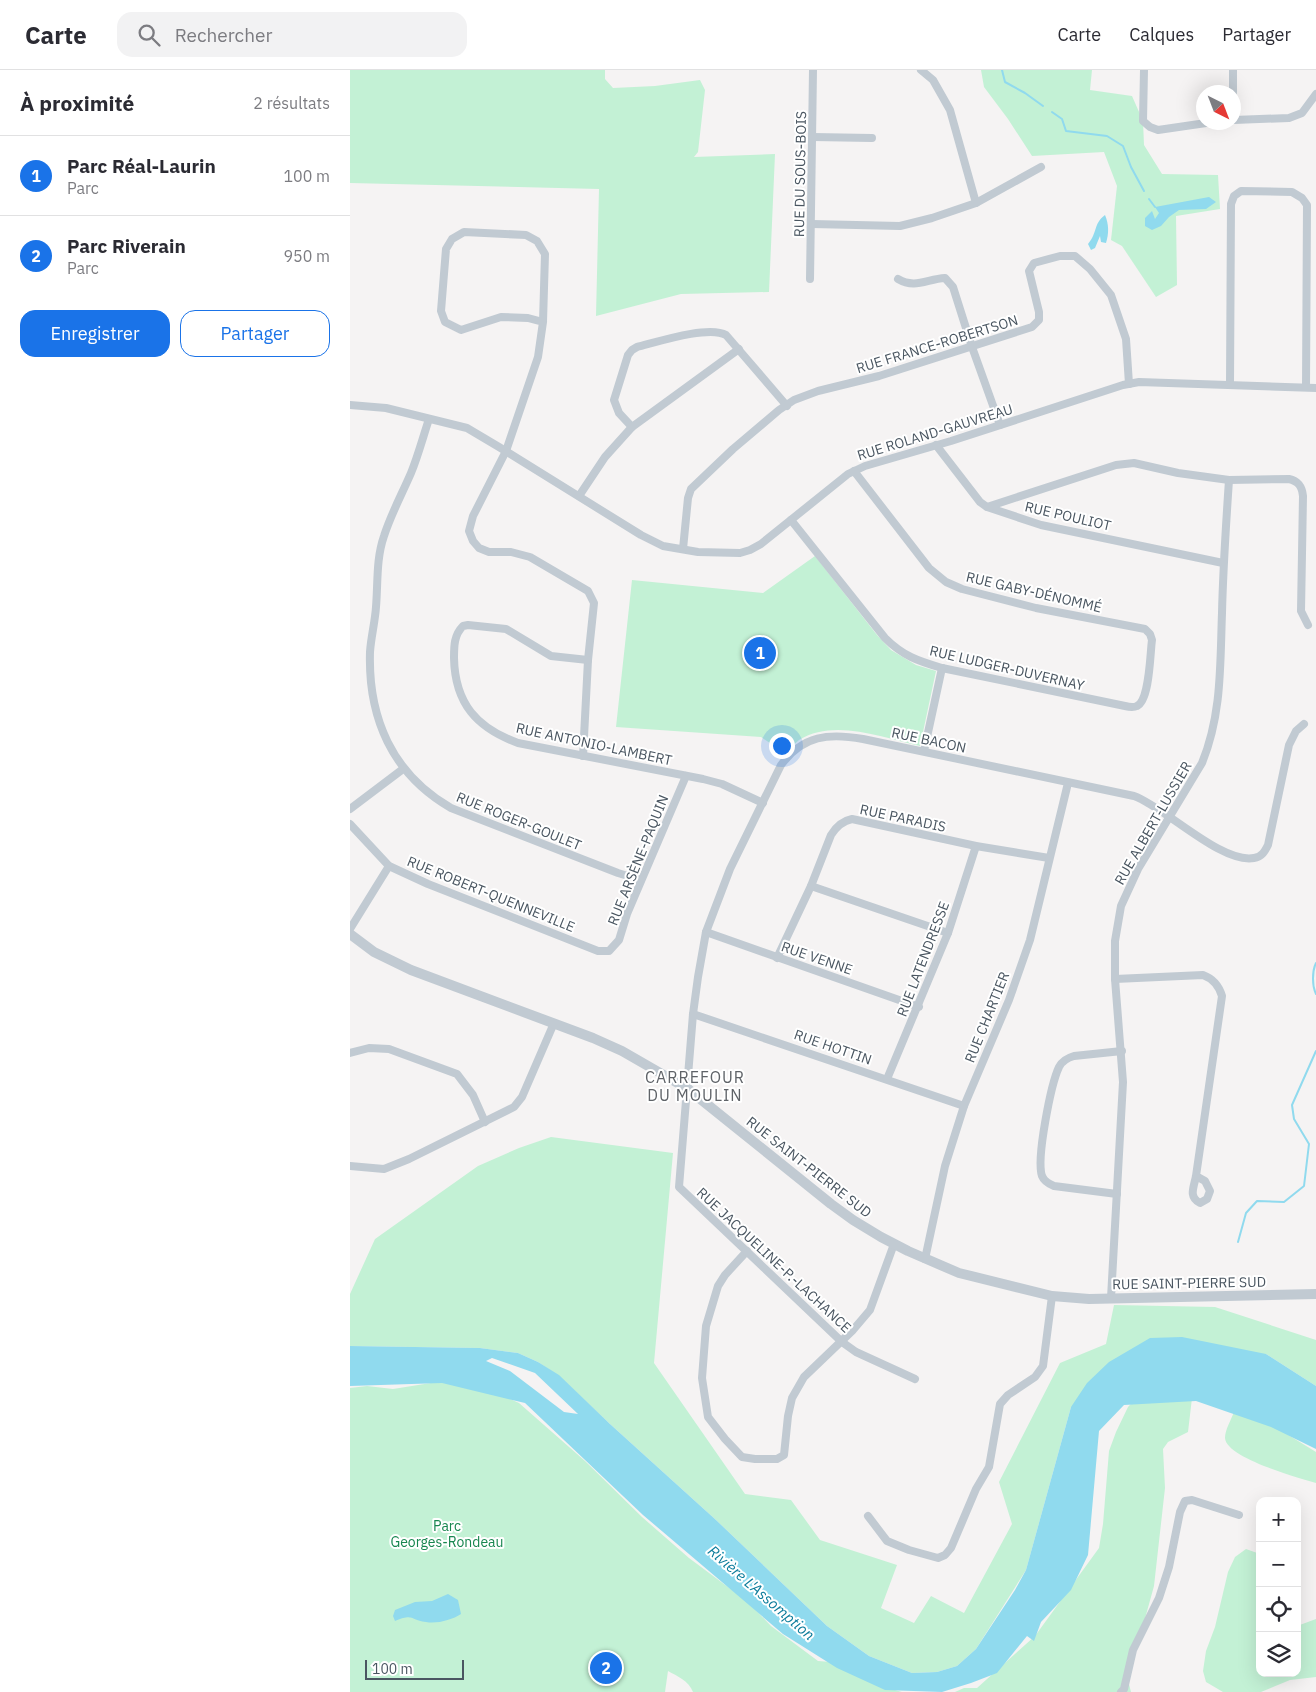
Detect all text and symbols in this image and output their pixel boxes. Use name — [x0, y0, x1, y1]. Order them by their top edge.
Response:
search box — [117, 12, 467, 57]
text: Carte — [25, 19, 87, 51]
icon: search — [135, 21, 163, 49]
text: Rechercher — [175, 23, 272, 47]
text: Carte — [1058, 23, 1101, 46]
text: Calques — [1129, 23, 1194, 46]
text: Partager — [1222, 23, 1291, 46]
north arrow — [1196, 85, 1241, 130]
text: À proximité — [20, 89, 134, 117]
text: 2 résultats — [253, 93, 330, 113]
street label: RUE DU SOUS-BOIS — [790, 111, 810, 237]
text: Parc Réal-Laurin — [67, 154, 216, 178]
text: 1 — [31, 166, 41, 186]
text: 100 m — [283, 166, 330, 186]
text: Parc — [67, 178, 99, 198]
text: Parc Riverain — [67, 234, 186, 258]
text: 2 — [31, 246, 41, 266]
text: 950 m — [283, 246, 330, 266]
text: Parc — [67, 258, 99, 278]
button: Enregistrer — [20, 310, 170, 357]
button: Partager — [180, 310, 330, 357]
street label: RUE FRANCE-ROBERTSON — [854, 311, 1020, 377]
street label: RUE ROLAND-GAUVREAU — [855, 400, 1015, 464]
street label: RUE POULIOT — [1023, 497, 1113, 535]
street label: RUE GABY-DÉNOMMÉ — [964, 567, 1104, 616]
pin: 1 — [744, 634, 776, 672]
street label: RUE LUDGER-DUVERNAY — [928, 641, 1087, 695]
street label: RUE ANTONIO-LAMBERT — [514, 719, 674, 769]
street label: RUE BACON — [890, 723, 968, 757]
your location — [769, 733, 795, 759]
street label: RUE ALBERT-LUSSIER — [1110, 758, 1196, 888]
street label: RUE ROGER-GOULET — [454, 788, 584, 854]
street label: RUE ARSÈNE-PAQUIN — [603, 792, 672, 928]
street label: RUE PARADIS — [858, 800, 948, 836]
street label: RUE ROBERT-QUENNEVILLE — [405, 852, 577, 936]
street label: RUE LATENDRESSE — [893, 899, 953, 1019]
street label: RUE VENNE — [779, 937, 855, 979]
street label: RUE CHARTIER — [961, 969, 1013, 1065]
street label: RUE HOTTIN — [792, 1025, 874, 1069]
district label: CARREFOUR DU MOULIN — [645, 1067, 745, 1105]
street label: RUE SAINT-PIERRE SUD — [743, 1113, 875, 1221]
street label: RUE JACQUELINE-P.-LACHANCE — [693, 1184, 855, 1336]
street label: RUE SAINT-PIERRE SUD — [1112, 1273, 1266, 1293]
map controls — [1256, 1497, 1301, 1677]
button: + — [1256, 1497, 1301, 1542]
park label: Parc Georges-Rondeau — [390, 1517, 504, 1551]
water label: Rivière L'Assomption — [704, 1541, 819, 1644]
button: − — [1256, 1542, 1301, 1587]
button: locate — [1256, 1587, 1301, 1632]
button: layers — [1256, 1632, 1301, 1677]
pin: 2 — [590, 1649, 622, 1687]
scale bar — [365, 1657, 464, 1680]
text: 100 m — [372, 1660, 413, 1678]

